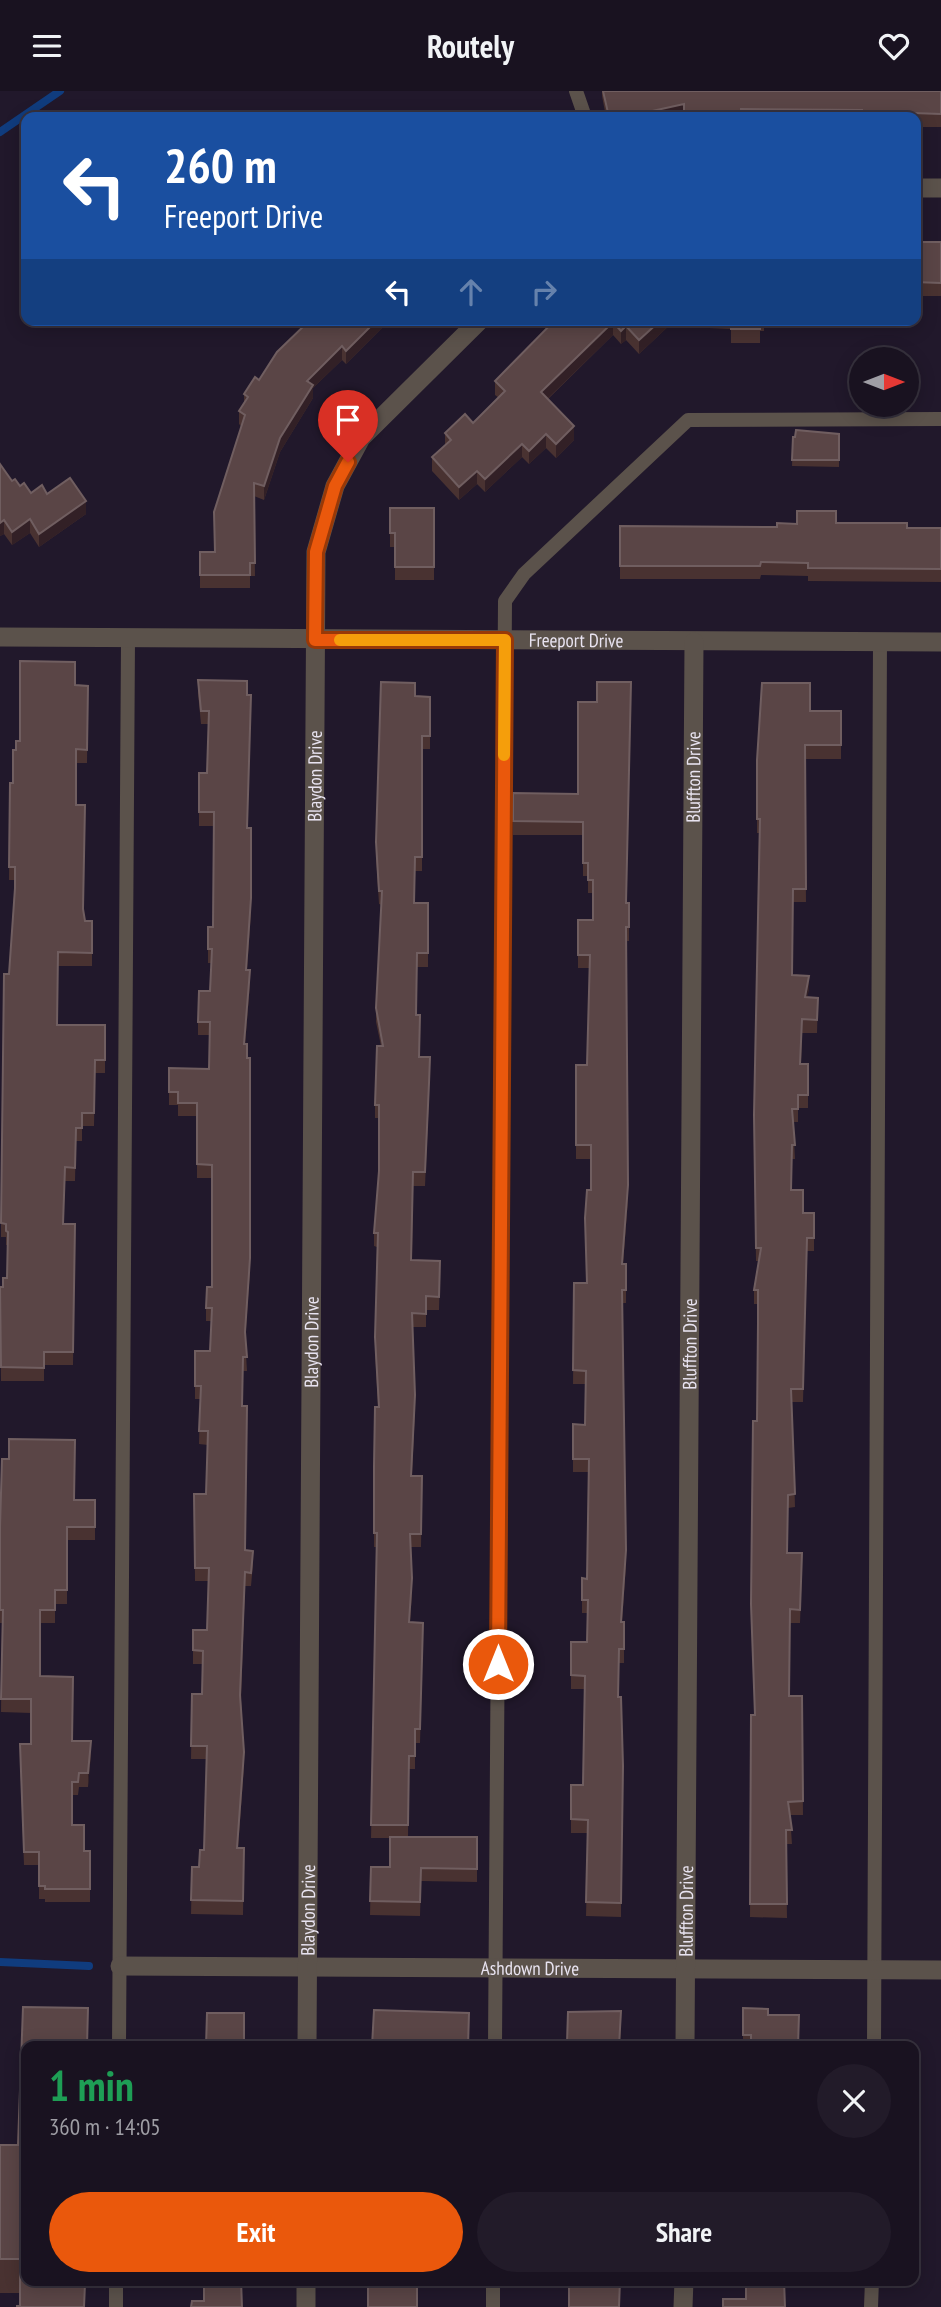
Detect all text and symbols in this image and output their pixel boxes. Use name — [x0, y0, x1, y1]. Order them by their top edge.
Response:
text: Routely — [427, 25, 514, 67]
icon: menu — [28, 27, 66, 65]
icon: heart — [875, 27, 913, 65]
text: 260 m — [164, 133, 277, 197]
icon: left — [49, 140, 140, 231]
text: Freeport Drive — [164, 195, 323, 237]
icon: left — [379, 273, 417, 311]
icon: ahead — [452, 273, 490, 311]
icon: right — [525, 273, 563, 311]
north arrow — [849, 347, 919, 417]
map controls — [849, 347, 919, 417]
pin — [318, 390, 378, 462]
icon: arrive — [329, 401, 367, 439]
street label: Freeport Drive — [529, 628, 624, 652]
street label: Blaydon Drive — [302, 730, 327, 822]
street label: Bluffton Drive — [681, 731, 705, 823]
street label: Blaydon Drive — [299, 1296, 324, 1388]
street label: Bluffton Drive — [677, 1298, 702, 1390]
position arrow — [461, 1627, 535, 1701]
street label: Blaydon Drive — [296, 1864, 320, 1956]
street label: Bluffton Drive — [674, 1865, 698, 1957]
street label: Ashdown Drive — [481, 1956, 579, 1980]
text: 1 min — [49, 2058, 134, 2113]
button: close — [817, 2064, 891, 2138]
text: 360 m · 14:05 — [49, 2112, 161, 2141]
button: Exit — [49, 2192, 463, 2272]
button: Share — [477, 2192, 891, 2272]

